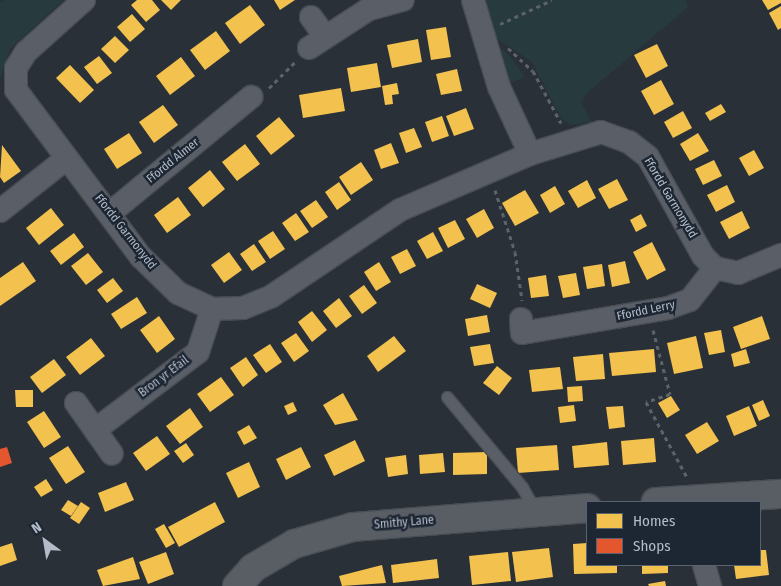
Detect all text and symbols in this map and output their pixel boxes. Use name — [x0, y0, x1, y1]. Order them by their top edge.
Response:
street label: Ffordd Almer — [144, 136, 202, 186]
street label: Ffordd Garmonydd — [640, 155, 700, 241]
street label: Ffordd Garmonydd — [91, 192, 159, 272]
street label: Ffordd Lerry — [616, 298, 676, 324]
street label: Bron yr Efail — [136, 353, 192, 401]
legend — [586, 501, 761, 566]
text: Homes — [633, 512, 675, 530]
street label: Smithy Lane — [374, 513, 434, 533]
north arrow — [20, 516, 70, 566]
text: N — [29, 518, 45, 537]
text: Shops — [633, 537, 671, 555]

